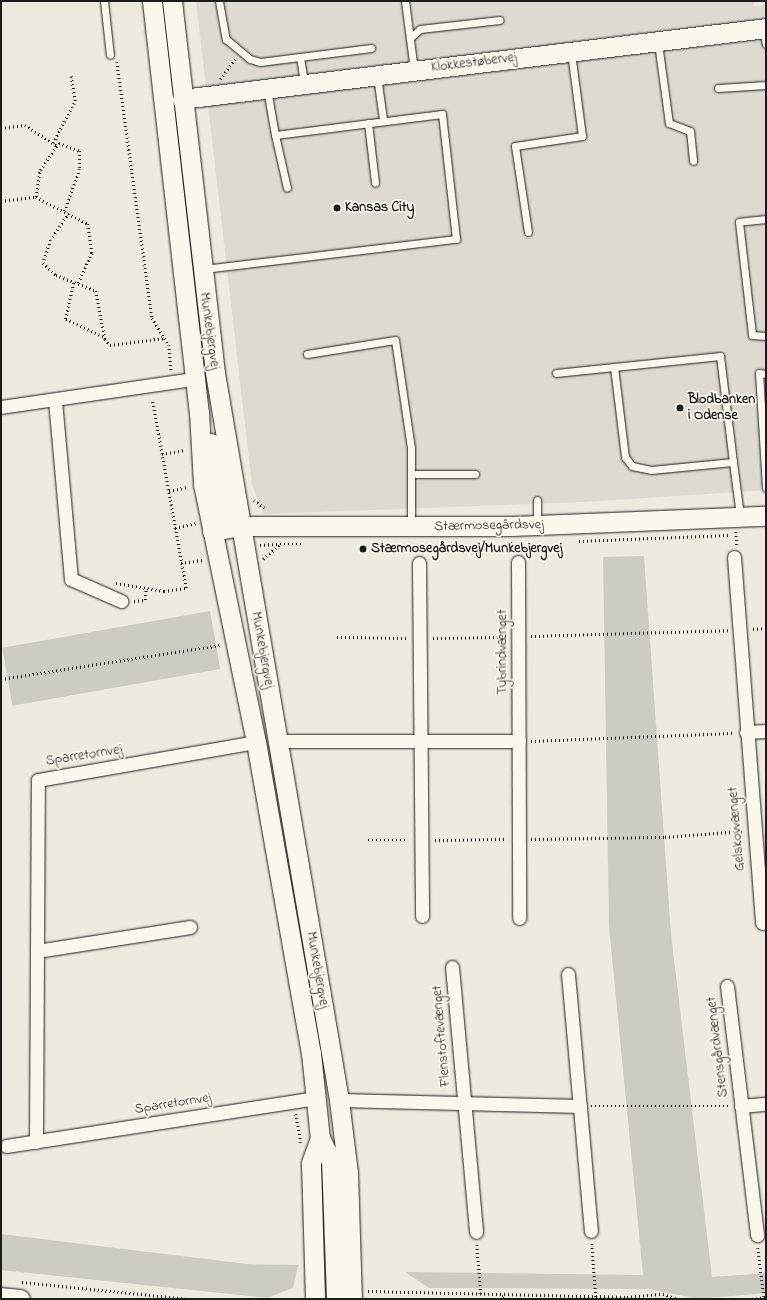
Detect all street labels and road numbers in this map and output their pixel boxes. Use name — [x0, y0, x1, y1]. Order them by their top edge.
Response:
street label: Klokkestøbervej — [430, 49, 518, 77]
street label: Munkebjergvej — [195, 291, 223, 371]
street label: Stærmosegårdsvej — [434, 517, 544, 535]
street label: Tybrindvænget — [495, 609, 511, 695]
street label: Munkebjergvej — [247, 610, 277, 690]
street label: Sparretornvej — [45, 742, 123, 770]
street label: Gelskovvænget — [725, 786, 749, 872]
street label: Munkebjergvej — [302, 930, 332, 1010]
street label: Flenstoftevænget — [429, 984, 455, 1088]
street label: Stensgårdvænget — [703, 996, 733, 1098]
street label: Sparretornvej — [134, 1090, 212, 1118]

